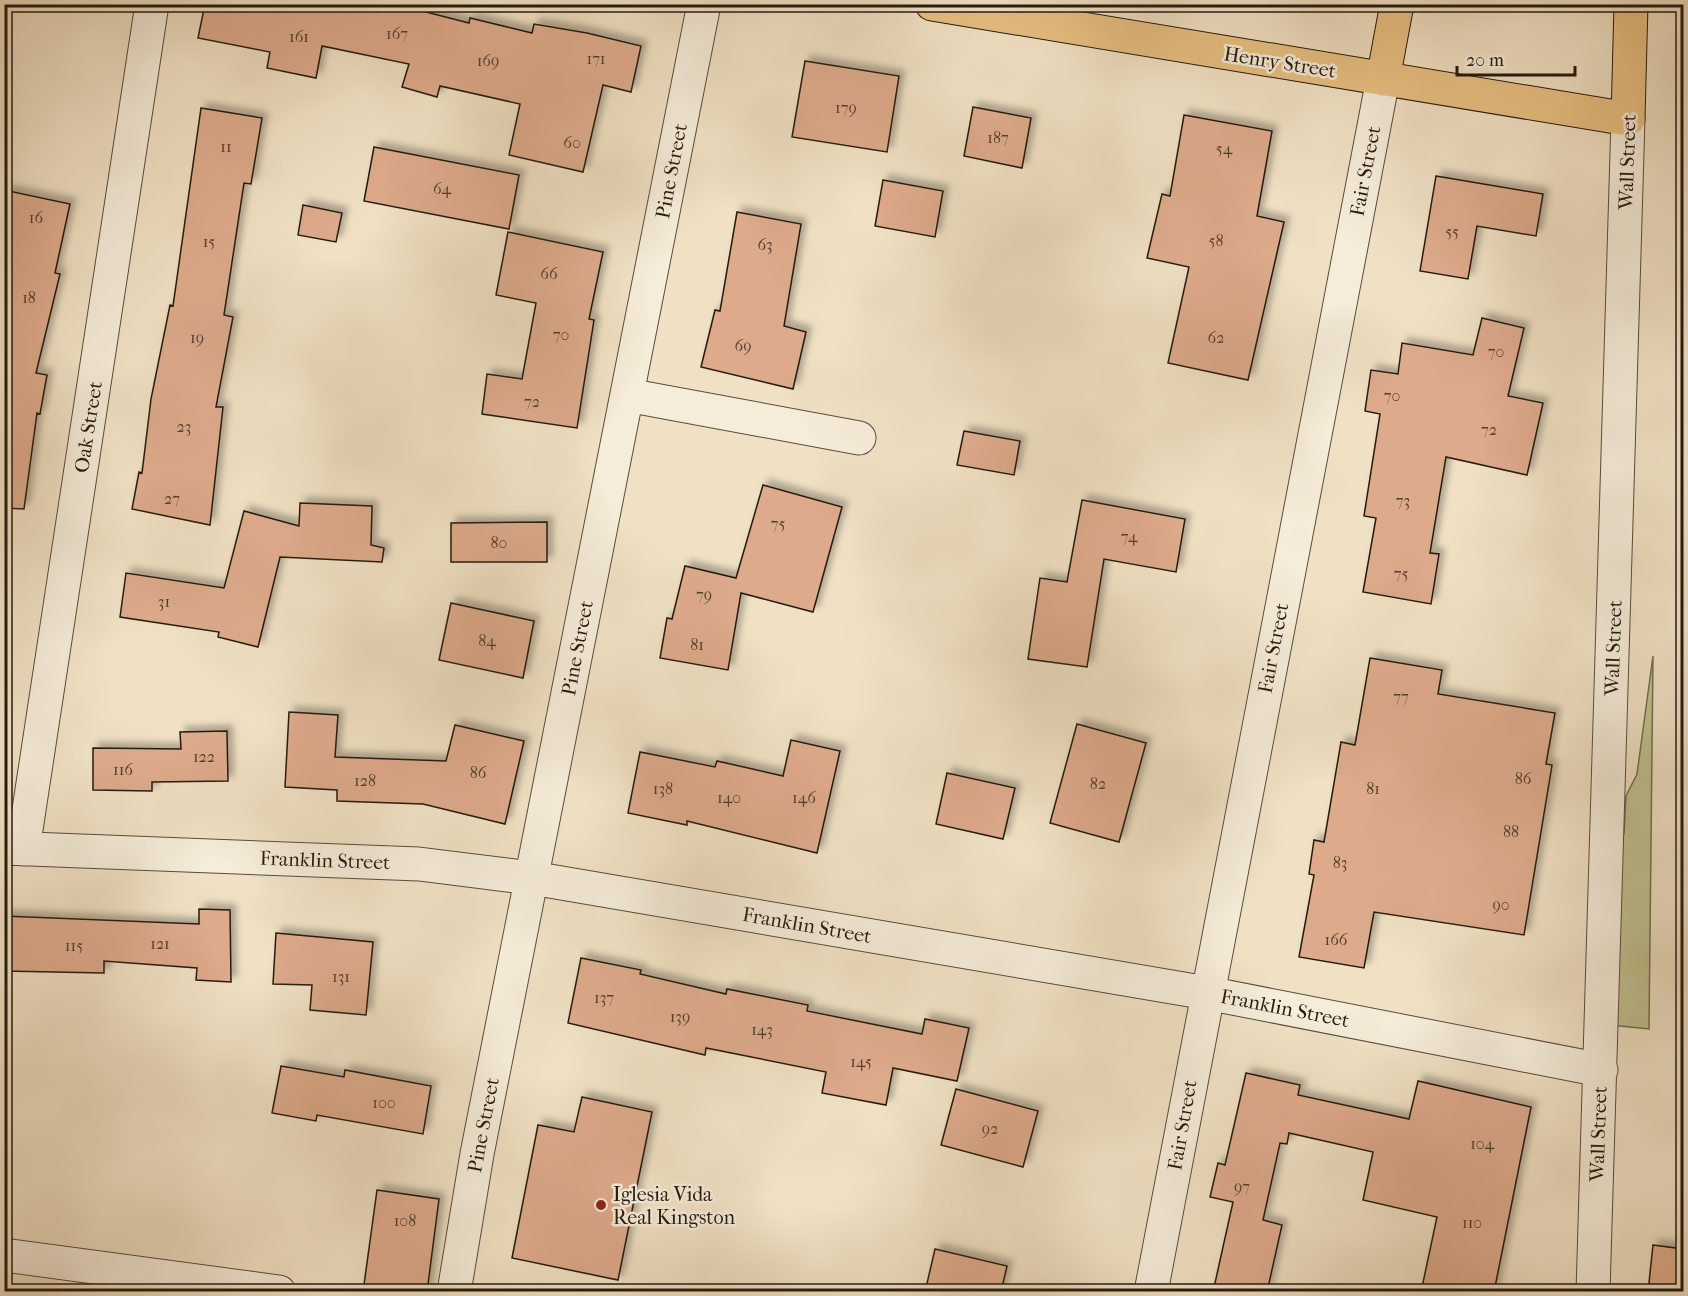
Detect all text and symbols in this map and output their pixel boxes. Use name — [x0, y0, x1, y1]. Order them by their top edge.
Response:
house number: 167 — [386, 24, 408, 43]
house number: 161 — [289, 27, 309, 46]
scale bar — [1457, 39, 1576, 77]
street label: Henry Street — [1222, 42, 1338, 83]
house number: 171 — [586, 49, 606, 68]
text: 20 m — [1466, 50, 1504, 71]
house number: 169 — [477, 51, 499, 70]
house number: 179 — [835, 98, 857, 117]
street label: Wall Street — [1614, 114, 1641, 211]
street label: Pine Street — [651, 122, 692, 221]
street label: Fair Street — [1345, 124, 1385, 218]
house number: 187 — [987, 128, 1009, 147]
house number: 60 — [563, 133, 581, 152]
house number: 11 — [220, 137, 232, 156]
house number: 54 — [1216, 139, 1233, 158]
house number: 64 — [433, 179, 452, 198]
house number: 16 — [29, 208, 43, 227]
house number: 55 — [1445, 222, 1459, 241]
house number: 58 — [1209, 231, 1223, 250]
house number: 15 — [203, 232, 215, 251]
house number: 63 — [757, 235, 773, 254]
house number: 66 — [540, 264, 558, 283]
house number: 18 — [22, 288, 36, 307]
house number: 70 — [553, 325, 569, 344]
house number: 19 — [190, 328, 204, 347]
house number: 62 — [1208, 328, 1224, 347]
house number: 69 — [734, 336, 752, 355]
house number: 70 — [1488, 342, 1504, 361]
street label: Oak Street — [70, 380, 107, 475]
house number: 70 — [1384, 386, 1400, 405]
house number: 72 — [524, 392, 540, 411]
house number: 23 — [177, 417, 191, 436]
house number: 72 — [1481, 420, 1497, 439]
house number: 27 — [164, 489, 180, 508]
house number: 73 — [1396, 491, 1410, 510]
house number: 75 — [771, 514, 785, 533]
house number: 74 — [1121, 527, 1138, 546]
house number: 80 — [491, 533, 507, 552]
house number: 75 — [1394, 564, 1408, 583]
house number: 79 — [696, 585, 712, 604]
house number: 31 — [158, 592, 170, 611]
street label: Pine Street — [557, 599, 598, 698]
street label: Wall Street — [1600, 600, 1627, 697]
street label: Fair Street — [1253, 601, 1293, 695]
house number: 84 — [478, 631, 496, 650]
house number: 81 — [690, 635, 704, 654]
house number: 77 — [1393, 687, 1409, 706]
house number: 122 — [193, 747, 215, 766]
house number: 116 — [113, 760, 133, 779]
house number: 86 — [470, 763, 487, 782]
house number: 86 — [1515, 769, 1532, 788]
house number: 128 — [354, 771, 376, 790]
house number: 82 — [1090, 774, 1106, 793]
house number: 138 — [653, 779, 673, 798]
house number: 81 — [1366, 779, 1380, 798]
house number: 140 — [717, 788, 741, 807]
house number: 146 — [792, 788, 816, 807]
house number: 88 — [1503, 822, 1519, 841]
street label: Franklin Street — [259, 847, 391, 874]
house number: 83 — [1333, 853, 1347, 872]
house number: 90 — [1492, 895, 1510, 914]
street label: Franklin Street — [741, 903, 873, 948]
house number: 166 — [1325, 930, 1348, 949]
house number: 121 — [150, 934, 170, 953]
house number: 115 — [65, 936, 83, 955]
house number: 131 — [332, 967, 350, 986]
street label: Franklin Street — [1219, 985, 1351, 1032]
house number: 137 — [594, 988, 614, 1007]
house number: 139 — [670, 1007, 690, 1026]
house number: 143 — [751, 1020, 773, 1039]
house number: 145 — [850, 1052, 872, 1071]
street label: Pine Street — [463, 1076, 504, 1175]
street label: Fair Street — [1163, 1078, 1202, 1172]
street label: Wall Street — [1585, 1086, 1612, 1183]
house number: 100 — [372, 1093, 396, 1112]
house number: 92 — [982, 1119, 998, 1138]
house number: 104 — [1470, 1134, 1494, 1153]
house number: 97 — [1234, 1177, 1250, 1196]
place label: Iglesia Vida Real Kingston — [613, 1183, 735, 1229]
marker: Iglesia Vida Real Kingston — [594, 1198, 608, 1212]
house number: 108 — [394, 1211, 416, 1230]
house number: 110 — [1462, 1213, 1482, 1232]

